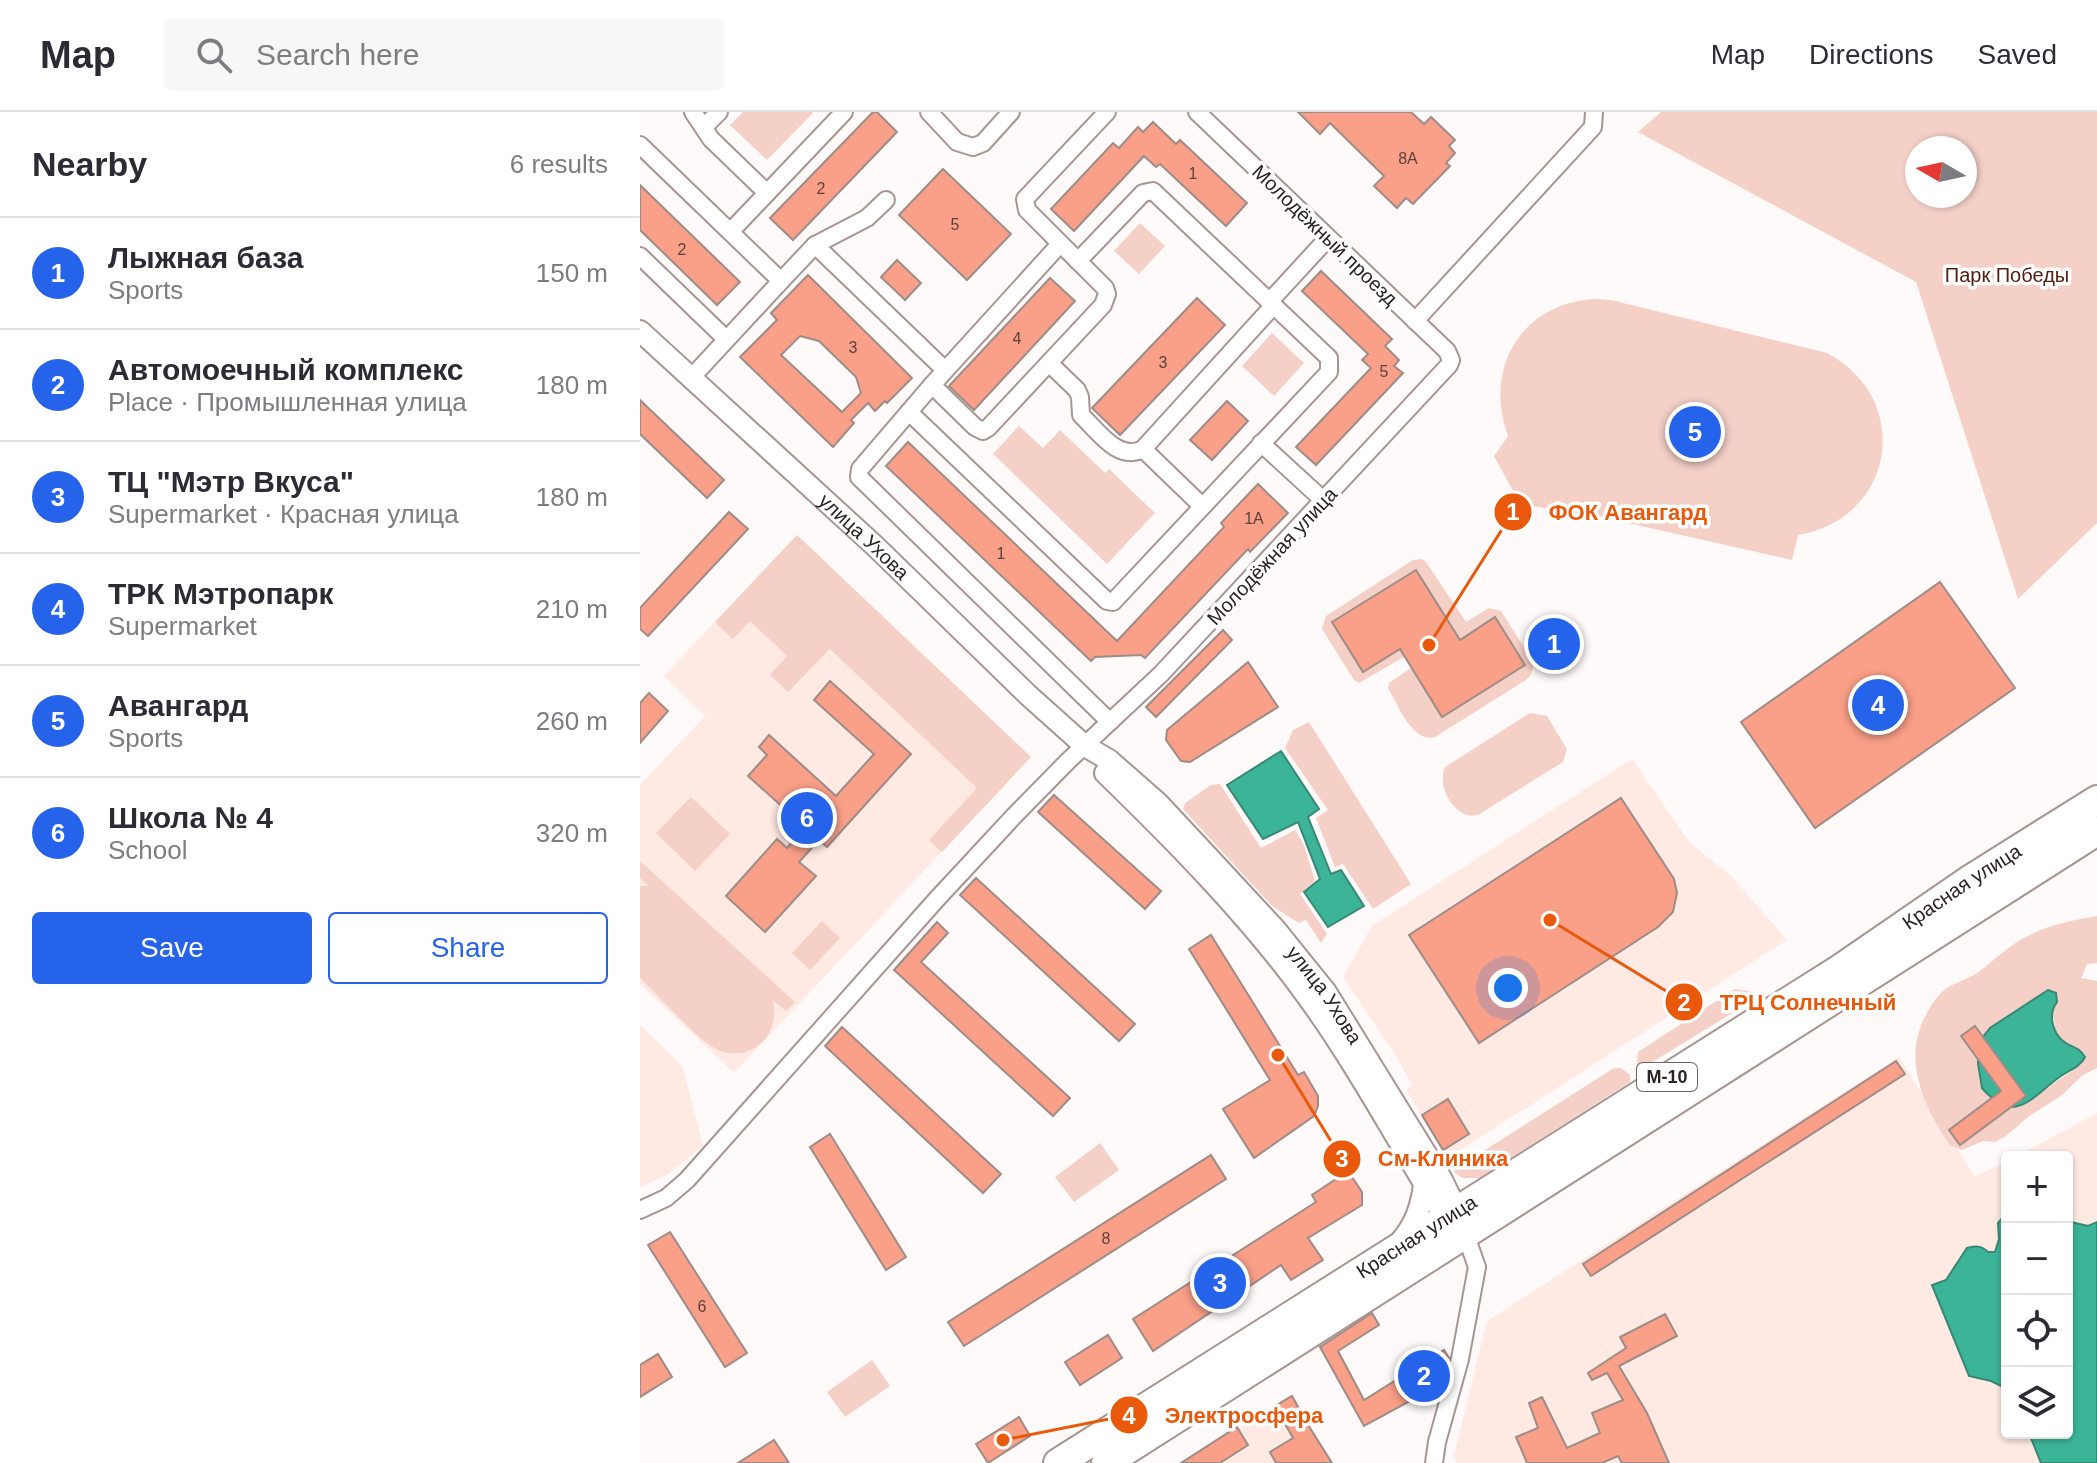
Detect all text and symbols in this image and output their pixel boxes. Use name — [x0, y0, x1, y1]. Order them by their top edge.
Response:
search box — [164, 19, 724, 91]
icon: search — [192, 33, 236, 77]
text: Map — [40, 34, 116, 76]
text: Search here — [256, 38, 419, 71]
text: Map — [1711, 39, 1765, 70]
text: Directions — [1809, 39, 1934, 70]
text: Saved — [1978, 39, 2057, 70]
north arrow — [1905, 136, 1977, 208]
text: Nearby — [32, 145, 147, 183]
text: 6 results — [510, 149, 608, 179]
house number: 8А — [1398, 150, 1418, 167]
street label: Молодёжный проезд — [1248, 160, 1402, 310]
house number: 1 — [1189, 165, 1198, 182]
house number: 2 — [817, 180, 826, 197]
house number: 5 — [951, 216, 960, 233]
text: Лыжная база — [108, 241, 303, 274]
house number: 2 — [678, 241, 687, 258]
text: 1 — [51, 258, 65, 288]
text: 150 m — [536, 258, 608, 288]
park label: Парк Победы — [1945, 264, 2069, 286]
text: Sports — [108, 275, 183, 305]
house number: 4 — [1013, 330, 1022, 347]
house number: 3 — [849, 339, 858, 356]
text: Автомоечный комплекс — [108, 353, 463, 386]
house number: 3 — [1159, 354, 1168, 371]
house number: 5 — [1380, 363, 1389, 380]
text: 2 — [51, 370, 65, 400]
text: 180 m — [536, 370, 608, 400]
text: Place · Промышленная улица — [108, 387, 467, 417]
pin: 5 — [1669, 402, 1721, 462]
text: ТЦ "Мэтр Вкуса" — [108, 465, 354, 498]
text: 3 — [51, 482, 65, 512]
text: 180 m — [536, 482, 608, 512]
street label: Молодёжная улица — [1203, 482, 1342, 629]
street label: улица Ухова — [815, 489, 914, 584]
callout: ФОК Авангард — [1493, 489, 1723, 535]
text: 1 — [1506, 498, 1520, 525]
text: Supermarket · Красная улица — [108, 499, 459, 529]
text: ФОК Авангард — [1549, 500, 1707, 525]
house number: 1А — [1244, 510, 1264, 527]
house number: 1 — [997, 545, 1006, 562]
text: ТРК Мэтропарк — [108, 577, 334, 610]
text: 4 — [51, 594, 65, 624]
text: 210 m — [536, 594, 608, 624]
text: Supermarket — [108, 611, 257, 641]
pin: 1 — [1528, 614, 1580, 674]
pin: 4 — [1852, 675, 1904, 735]
text: Авангард — [108, 689, 248, 722]
text: 5 — [51, 706, 65, 736]
text: 260 m — [536, 706, 608, 736]
text: Sports — [108, 723, 183, 753]
pin: 6 — [781, 788, 833, 848]
text: Школа № 4 — [108, 801, 273, 834]
text: 6 — [51, 818, 65, 848]
text: 320 m — [536, 818, 608, 848]
text: School — [108, 835, 188, 865]
street label: Красная улица — [1898, 839, 2026, 934]
button: Save — [32, 912, 312, 984]
button: Share — [328, 912, 608, 984]
street label: улица Ухова — [1282, 942, 1367, 1049]
your location — [1488, 968, 1528, 1008]
callout: ТРЦ Солнечный — [1664, 979, 1912, 1025]
text: 2 — [1677, 989, 1691, 1016]
text: ТРЦ Солнечный — [1720, 990, 1896, 1015]
road number: М-10 — [1637, 1063, 1697, 1091]
callout: См-Клиника — [1322, 1136, 1524, 1182]
text: 3 — [1335, 1145, 1349, 1172]
text: См-Клиника — [1378, 1146, 1509, 1171]
map controls — [2001, 1151, 2073, 1439]
button: + — [2001, 1151, 2073, 1223]
street label: Красная улица — [1352, 1190, 1481, 1283]
button: − — [2001, 1223, 2073, 1295]
house number: 8 — [1102, 1230, 1111, 1247]
pin: 3 — [1194, 1253, 1246, 1313]
button: locate — [2001, 1295, 2073, 1367]
house number: 6 — [698, 1298, 707, 1315]
pin: 2 — [1398, 1346, 1450, 1406]
button: layers — [2001, 1367, 2073, 1439]
callout: Электросфера — [1109, 1392, 1339, 1438]
text: 4 — [1122, 1402, 1136, 1429]
text: Электросфера — [1165, 1403, 1324, 1428]

